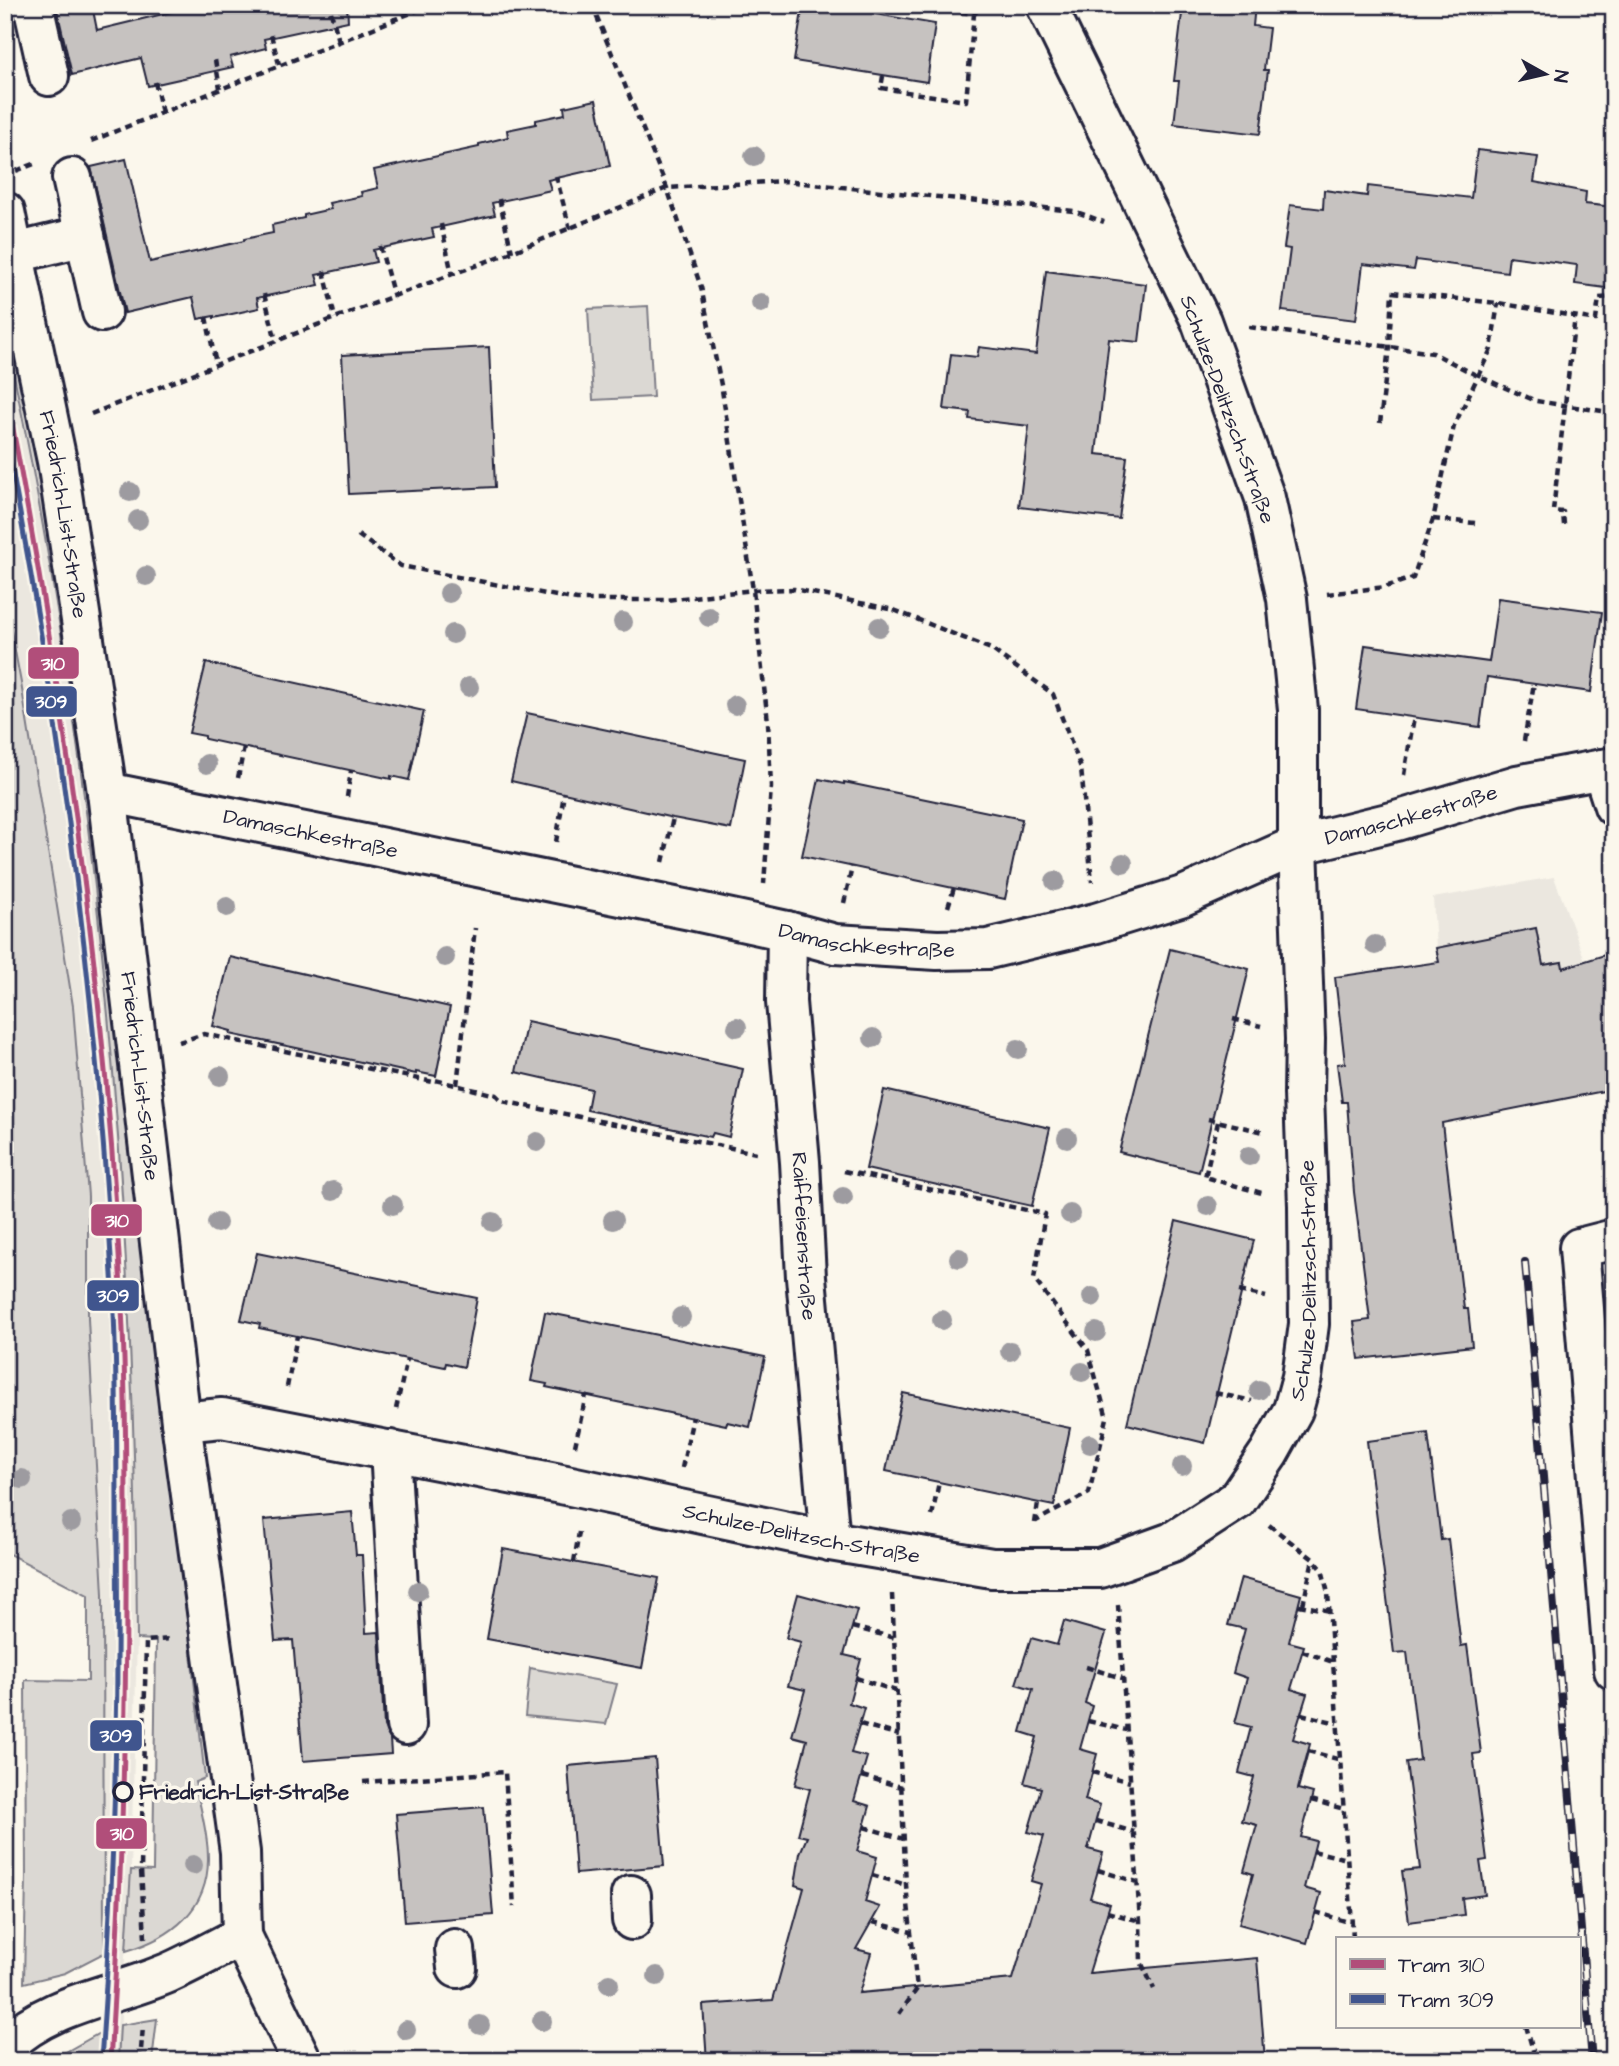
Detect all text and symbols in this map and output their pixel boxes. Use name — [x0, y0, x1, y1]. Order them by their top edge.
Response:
north arrow — [1510, 38, 1580, 108]
text: N — [1546, 68, 1575, 84]
street label: Schulze-Delitzsch-Straße — [1173, 291, 1282, 527]
street label: Friedrich-List-Straße — [32, 408, 95, 620]
line badge: 310 — [27, 646, 80, 680]
text: 310 — [40, 651, 65, 678]
line badge: 309 — [25, 685, 78, 718]
text: 309 — [34, 689, 67, 716]
street label: Damaschkestraße — [1322, 778, 1501, 853]
street label: Damaschkestraße — [221, 802, 401, 866]
street label: Damaschkestraße — [776, 916, 955, 965]
street label: Friedrich-List-Straße — [113, 970, 167, 1182]
street label: Raiffeisenstraße — [784, 1151, 824, 1322]
street label: Schulze-Delitzsch-Straße — [1282, 1159, 1324, 1404]
line badge: 310 — [90, 1203, 143, 1237]
text: 310 — [104, 1208, 129, 1235]
line badge: 309 — [86, 1279, 140, 1312]
text: 309 — [96, 1283, 129, 1310]
street label: Schulze-Delitzsch-Straße — [680, 1496, 922, 1571]
line badge: 309 — [89, 1719, 143, 1752]
text: 309 — [99, 1723, 132, 1750]
place label: Friedrich-List-Straße — [139, 1778, 350, 1807]
marker: Friedrich-List-Straße — [113, 1782, 133, 1802]
line badge: 310 — [95, 1817, 148, 1850]
text: 310 — [109, 1821, 134, 1848]
legend — [1336, 1937, 1580, 2028]
text: Tram 310 — [1398, 1951, 1485, 1980]
text: Tram 309 — [1398, 1986, 1494, 2015]

